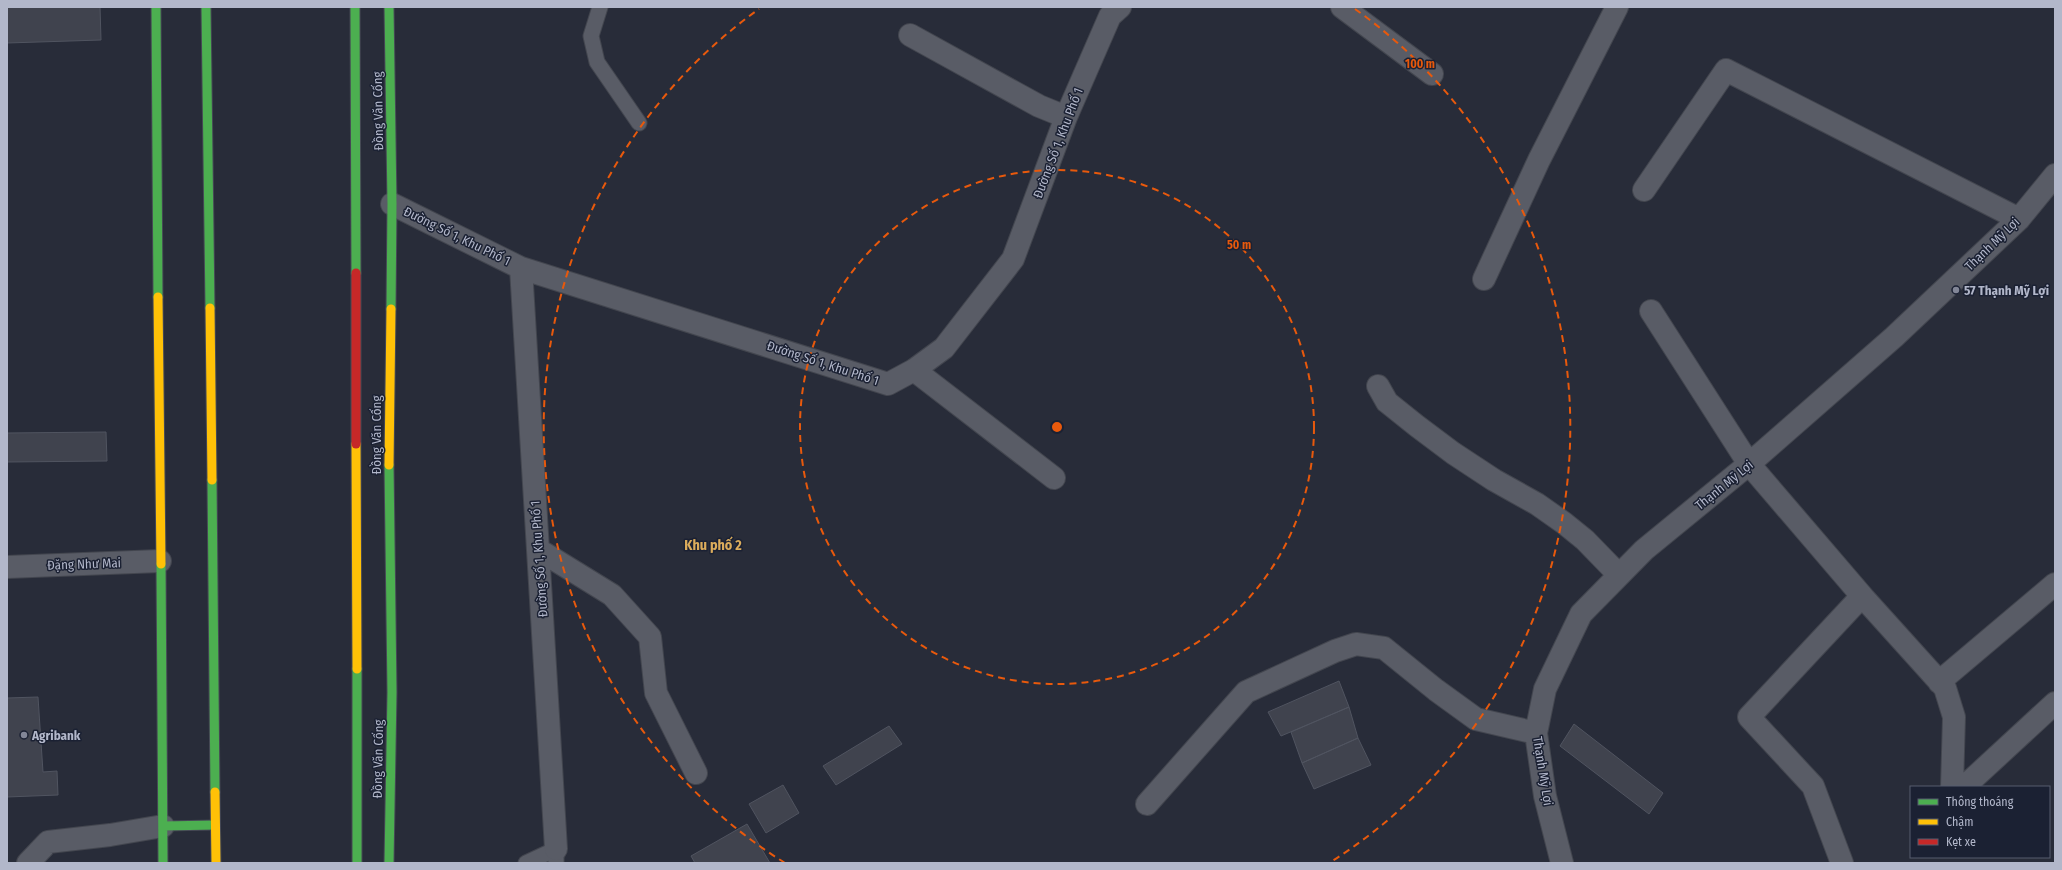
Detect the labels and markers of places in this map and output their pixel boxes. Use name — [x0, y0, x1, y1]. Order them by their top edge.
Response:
place label: 57 Thạnh Mỹ Lợi — [1964, 283, 2049, 298]
marker: 57 Thạnh Mỹ Lợi — [1951, 285, 1961, 295]
centre of rings — [1050, 420, 1064, 434]
place label: Agribank — [31, 728, 81, 743]
marker: Agribank — [19, 730, 29, 740]

